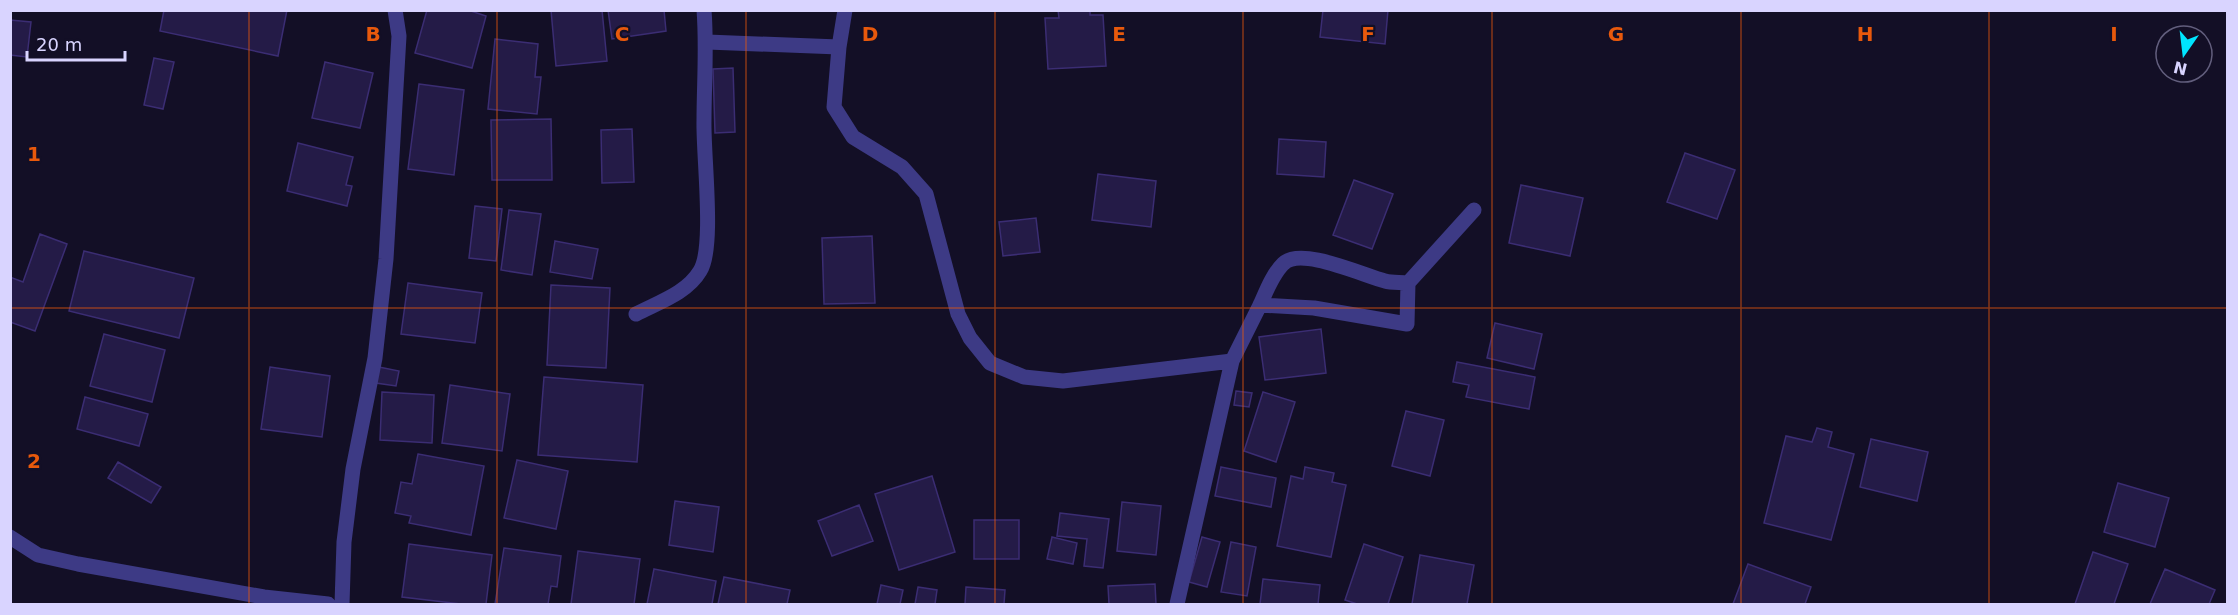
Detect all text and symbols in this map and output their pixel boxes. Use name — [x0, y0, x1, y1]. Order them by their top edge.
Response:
text: B — [365, 22, 381, 46]
text: C — [615, 22, 629, 46]
text: D — [862, 22, 878, 46]
text: E — [1112, 22, 1126, 46]
text: F — [1361, 22, 1375, 46]
text: G — [1608, 22, 1624, 46]
text: H — [1857, 22, 1873, 46]
text: I — [2110, 22, 2118, 46]
scale bar — [27, 24, 124, 62]
north arrow — [2154, 24, 2214, 84]
text: 20 m — [36, 34, 82, 55]
text: N — [2172, 57, 2189, 79]
text: 1 — [27, 142, 41, 166]
text: 2 — [27, 449, 41, 473]

